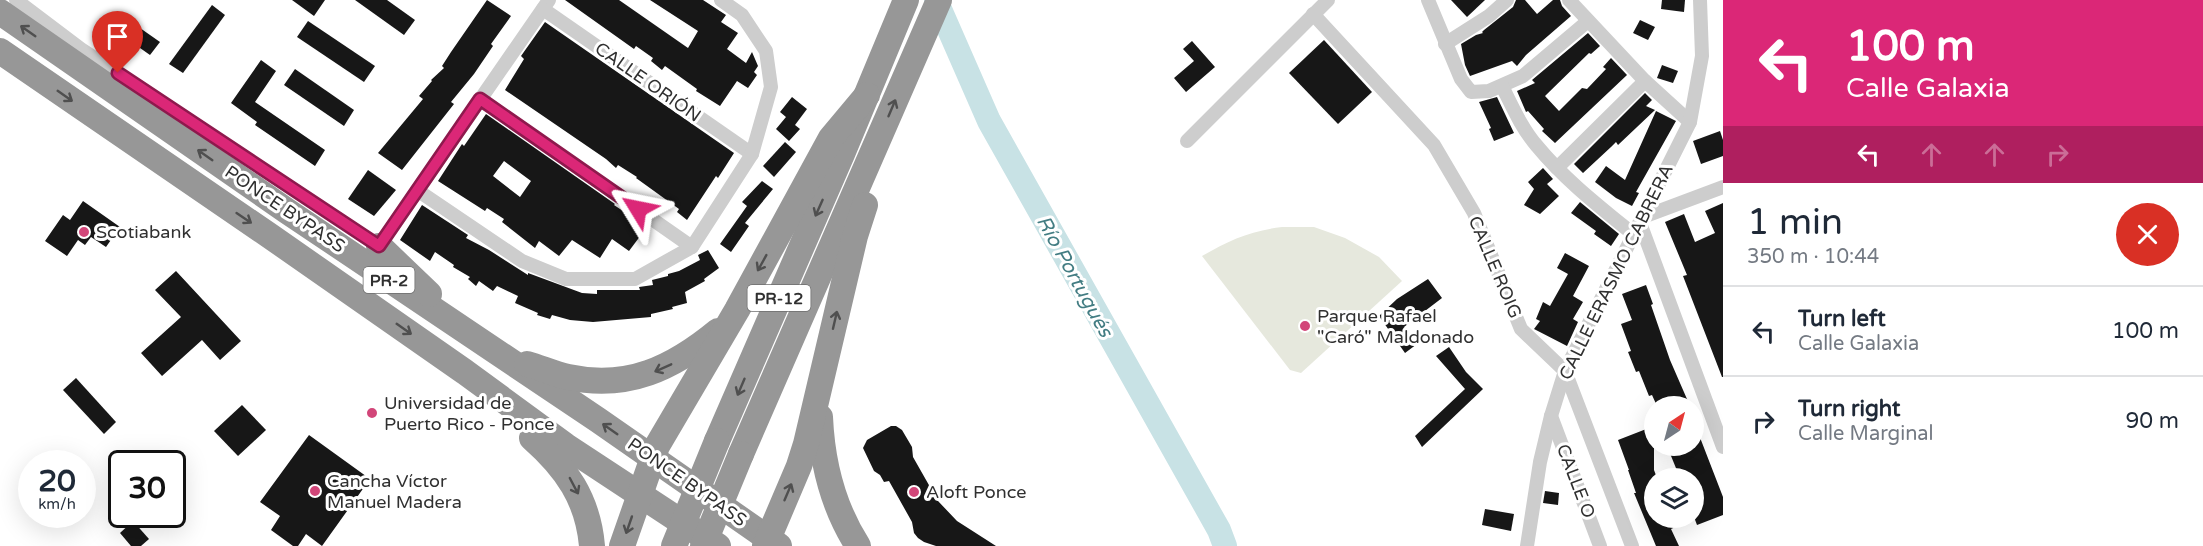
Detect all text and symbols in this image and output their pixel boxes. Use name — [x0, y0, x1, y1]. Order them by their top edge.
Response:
pin — [92, 11, 143, 73]
icon: arrive — [101, 20, 134, 53]
text: 100 m — [1846, 21, 1975, 72]
icon: left — [1747, 24, 1825, 102]
one-way arrow — [20, 25, 37, 37]
street label: CALLE ORIÓN — [591, 37, 705, 127]
text: Calle Galaxia — [1846, 72, 2010, 105]
one-way arrow — [57, 90, 73, 102]
one-way arrow — [887, 99, 899, 117]
icon: left — [1852, 138, 1885, 171]
icon: ahead — [1915, 138, 1948, 171]
icon: ahead — [1978, 138, 2011, 171]
icon: right — [2041, 138, 2074, 171]
one-way arrow — [198, 149, 214, 161]
street label: PONCE BYPASS — [221, 161, 349, 257]
street label: CALLE ERASMO CABRERA — [1554, 161, 1678, 383]
position arrow — [606, 177, 670, 241]
one-way arrow — [812, 198, 824, 216]
text: 1 min — [1747, 201, 1843, 244]
button: close — [2116, 203, 2179, 266]
one-way arrow — [235, 212, 252, 224]
water label: Río Portugués — [1031, 212, 1118, 343]
street label: CALLE ROIG — [1464, 213, 1526, 321]
place label: Scotiabank — [96, 221, 191, 243]
marker: Scotiabank — [77, 225, 91, 239]
text: 350 m · 10:44 — [1747, 245, 1879, 269]
one-way arrow — [756, 254, 768, 271]
road number: PR-2 — [364, 267, 414, 293]
road number: PR-12 — [748, 285, 810, 311]
place label: Parque Rafael "Caró" Maldonado — [1317, 305, 1474, 348]
text: Turn left — [1798, 306, 1886, 332]
one-way arrow — [830, 311, 841, 331]
icon: left — [1747, 315, 1780, 348]
text: 100 m — [2112, 318, 2179, 344]
marker: Parque Rafael "Caró" Maldonado — [1298, 319, 1312, 333]
one-way arrow — [396, 323, 412, 335]
text: Calle Galaxia — [1798, 332, 1919, 356]
one-way arrow — [654, 362, 672, 374]
one-way arrow — [735, 377, 746, 395]
place label: Universidad de Puerto Rico - Ponce — [384, 392, 554, 435]
north arrow — [1644, 396, 1704, 456]
map controls — [1644, 396, 1704, 528]
text: Turn right — [1798, 396, 1900, 422]
icon: right — [1747, 405, 1780, 438]
marker: Universidad de Puerto Rico - Ponce — [365, 406, 379, 420]
text: 90 m — [2125, 408, 2179, 434]
text: Calle Marginal — [1798, 422, 1934, 446]
one-way arrow — [603, 423, 619, 435]
street label: PONCE BYPASS — [623, 433, 751, 531]
street label: CALLE O — [1552, 441, 1600, 521]
speed limit sign: 30 — [108, 450, 186, 528]
text: 20 — [38, 463, 76, 500]
button: layers — [1644, 468, 1704, 528]
place label: Cancha Víctor Manuel Madera — [327, 470, 462, 513]
one-way arrow — [569, 477, 580, 495]
place label: Aloft Ponce — [926, 481, 1026, 503]
marker: Cancha Víctor Manuel Madera — [308, 484, 322, 498]
one-way arrow — [783, 484, 794, 502]
marker: Aloft Ponce — [907, 485, 921, 499]
text: km/h — [38, 495, 76, 513]
one-way arrow — [622, 516, 633, 534]

